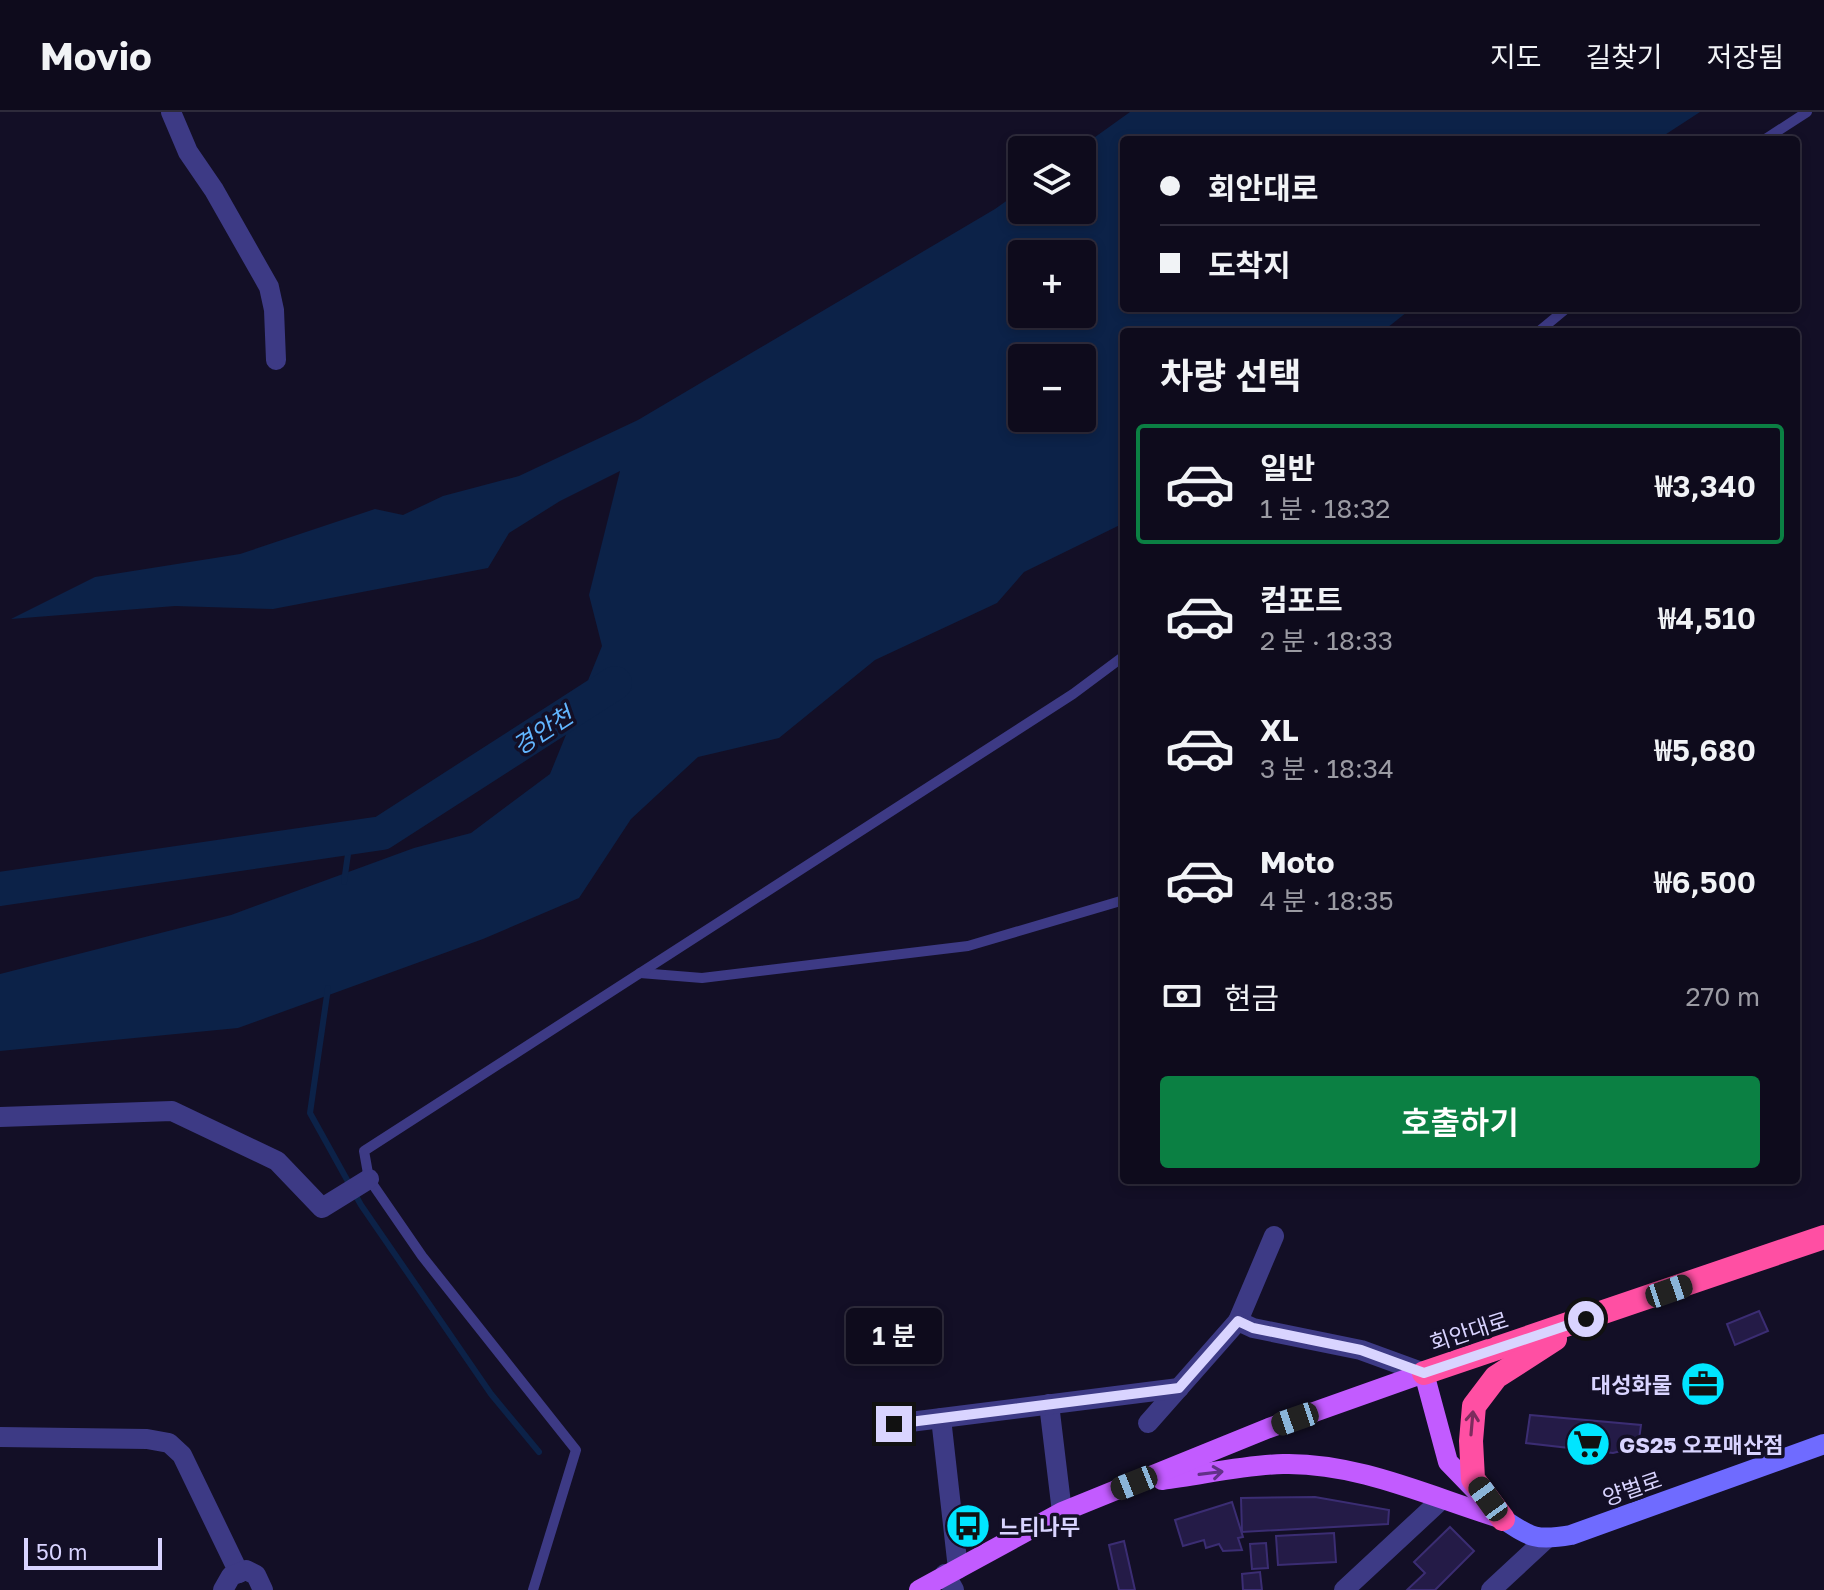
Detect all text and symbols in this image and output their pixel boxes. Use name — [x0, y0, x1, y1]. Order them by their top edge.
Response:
text: Movio — [40, 33, 152, 78]
text: 지도 — [1490, 40, 1541, 73]
text: 길찾기 — [1585, 40, 1663, 73]
text: 저장됨 — [1707, 40, 1784, 73]
map controls — [1008, 136, 1096, 432]
button: layers — [1008, 136, 1096, 224]
text: 회안대로 — [1208, 170, 1318, 206]
button: + — [1008, 240, 1096, 328]
text: 도착지 — [1208, 247, 1291, 283]
button: − — [1008, 344, 1096, 432]
text: 차량 선택 — [1160, 354, 1301, 397]
icon: car — [1164, 448, 1236, 520]
text: 일반 — [1260, 450, 1315, 486]
text: ₩3,340 — [1655, 468, 1756, 504]
text: 1 분 · 18:32 — [1260, 493, 1390, 524]
icon: car — [1164, 580, 1236, 652]
text: 컴포트 — [1260, 582, 1343, 618]
text: ₩4,510 — [1658, 600, 1756, 636]
text: 2 분 · 18:33 — [1260, 625, 1393, 656]
water label: 경안천 — [506, 698, 580, 760]
icon: car — [1164, 712, 1236, 784]
text: XL — [1260, 712, 1299, 748]
text: ₩5,680 — [1655, 732, 1756, 768]
text: 3 분 · 18:34 — [1260, 753, 1394, 784]
icon: car — [1164, 844, 1236, 916]
text: Moto — [1260, 844, 1335, 880]
text: ₩6,500 — [1654, 864, 1756, 900]
text: 4 분 · 18:35 — [1260, 885, 1394, 916]
icon: cash — [1160, 974, 1204, 1018]
text: 현금 — [1224, 980, 1279, 1016]
text: 270 m — [1686, 981, 1760, 1012]
button: 호출하기 — [1160, 1076, 1760, 1168]
car — [1642, 1272, 1696, 1310]
route start — [1568, 1301, 1604, 1337]
street label: 회안대로 — [1426, 1306, 1512, 1356]
callout: 1 분 — [846, 1308, 942, 1364]
text: 1 분 — [872, 1320, 916, 1351]
office icon: 대성화물 — [1679, 1360, 1727, 1408]
place label: 대성화물 — [1591, 1371, 1672, 1398]
car — [1268, 1400, 1322, 1438]
route end — [876, 1406, 912, 1442]
one-way arrow — [1465, 1410, 1480, 1437]
supermarket icon: GS25 오포매산점 — [1564, 1420, 1612, 1468]
place label: GS25 오포매산점 — [1619, 1431, 1783, 1458]
car — [1107, 1463, 1161, 1503]
street label: 양벌로 — [1599, 1465, 1665, 1511]
one-way arrow — [1198, 1466, 1224, 1481]
car — [1464, 1473, 1512, 1525]
bus stop icon: 느티나무 — [944, 1502, 992, 1550]
place label: 느티나무 — [999, 1513, 1080, 1540]
scale bar — [24, 1534, 162, 1570]
text: 50 m — [36, 1538, 87, 1565]

